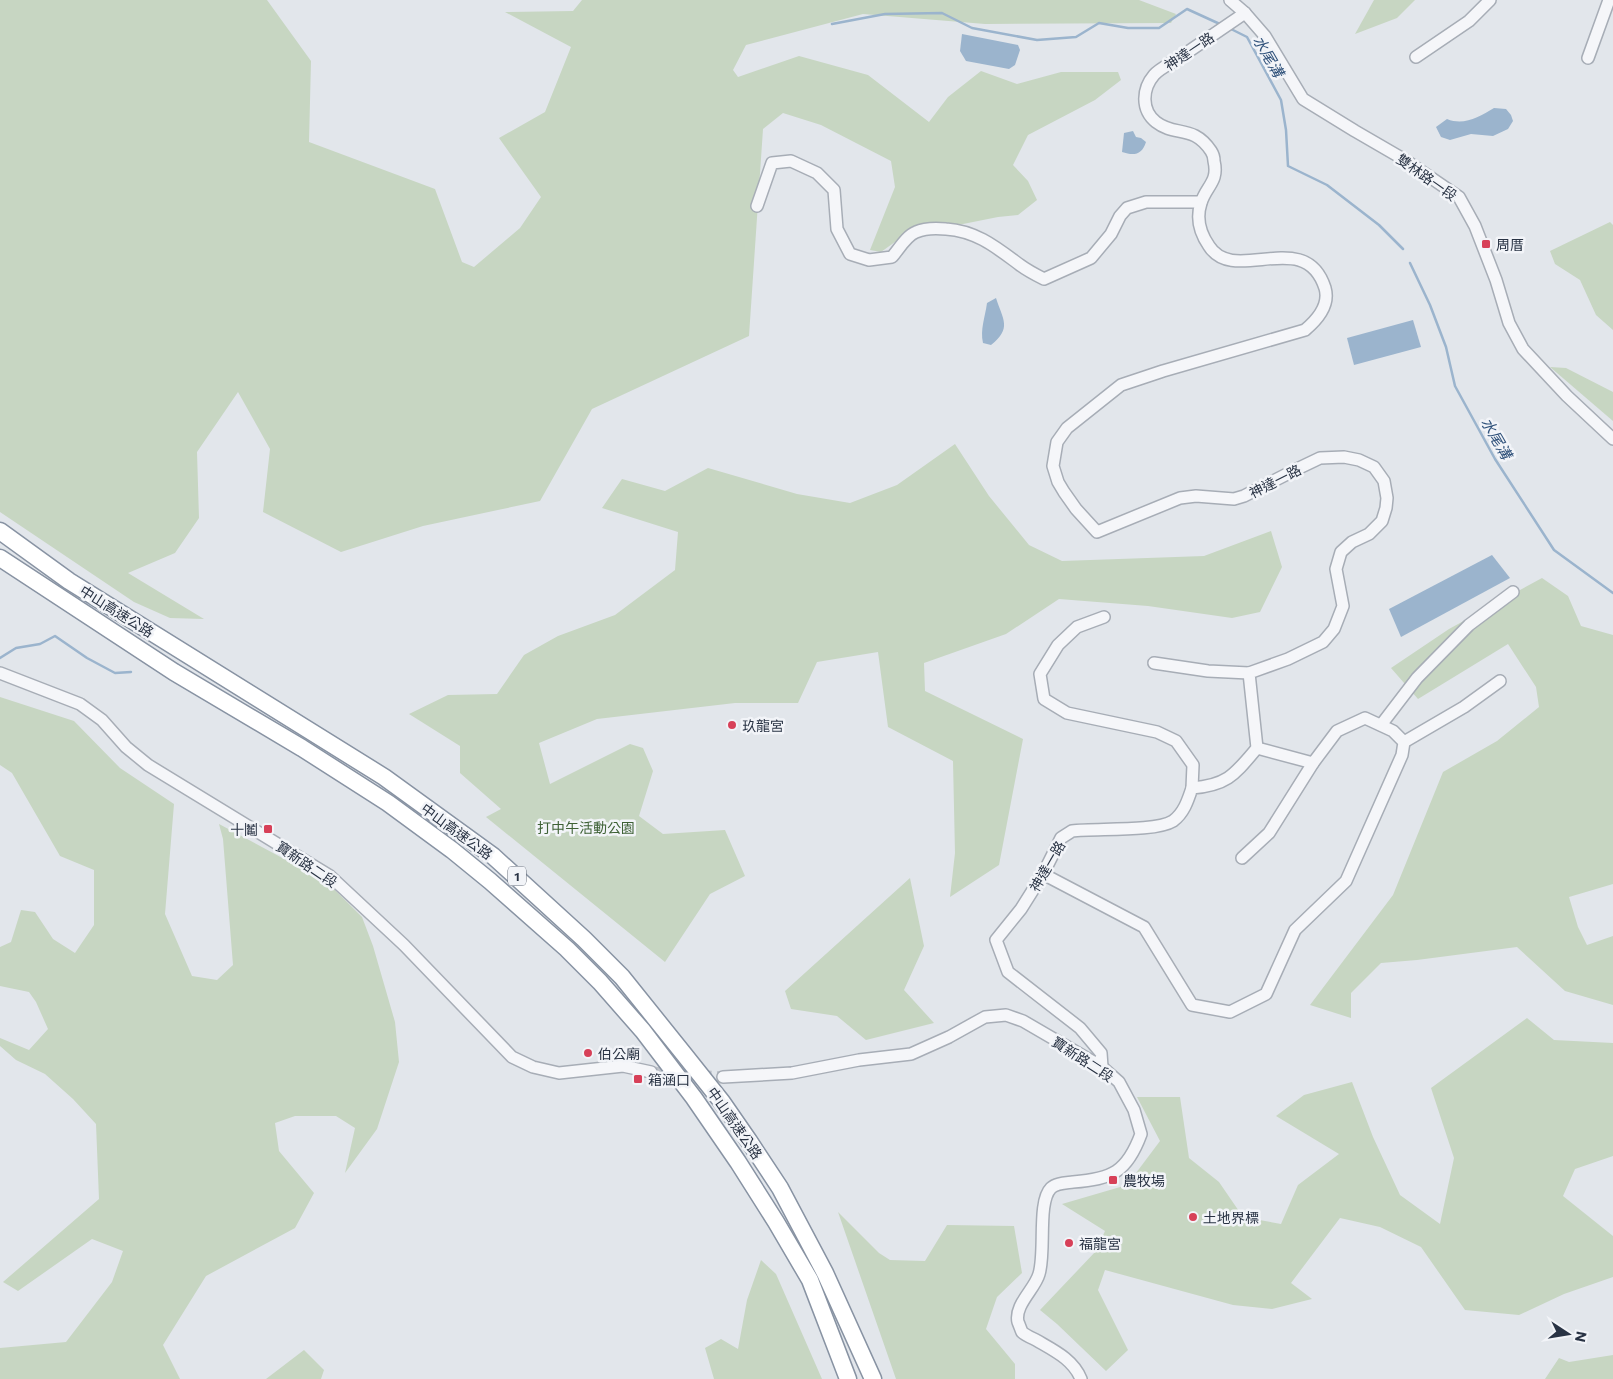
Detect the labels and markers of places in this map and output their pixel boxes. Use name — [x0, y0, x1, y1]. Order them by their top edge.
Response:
place label: 周厝 — [1496, 236, 1524, 253]
marker: 周厝 — [1480, 238, 1492, 250]
place label: 玖龍宮 — [742, 717, 784, 734]
marker: 玖龍宮 — [726, 719, 738, 731]
place label: 十鬮 — [230, 821, 258, 838]
marker: 十鬮 — [262, 823, 274, 835]
place label: 伯公廟 — [598, 1045, 640, 1062]
marker: 伯公廟 — [582, 1047, 594, 1059]
place label: 箱涵口 — [648, 1071, 690, 1088]
marker: 箱涵口 — [632, 1073, 644, 1085]
place label: 農牧場 — [1123, 1172, 1165, 1189]
marker: 農牧場 — [1107, 1174, 1119, 1186]
place label: 土地界標 — [1203, 1209, 1259, 1226]
marker: 土地界標 — [1187, 1211, 1199, 1223]
place label: 福龍宮 — [1079, 1235, 1121, 1252]
marker: 福龍宮 — [1063, 1237, 1075, 1249]

